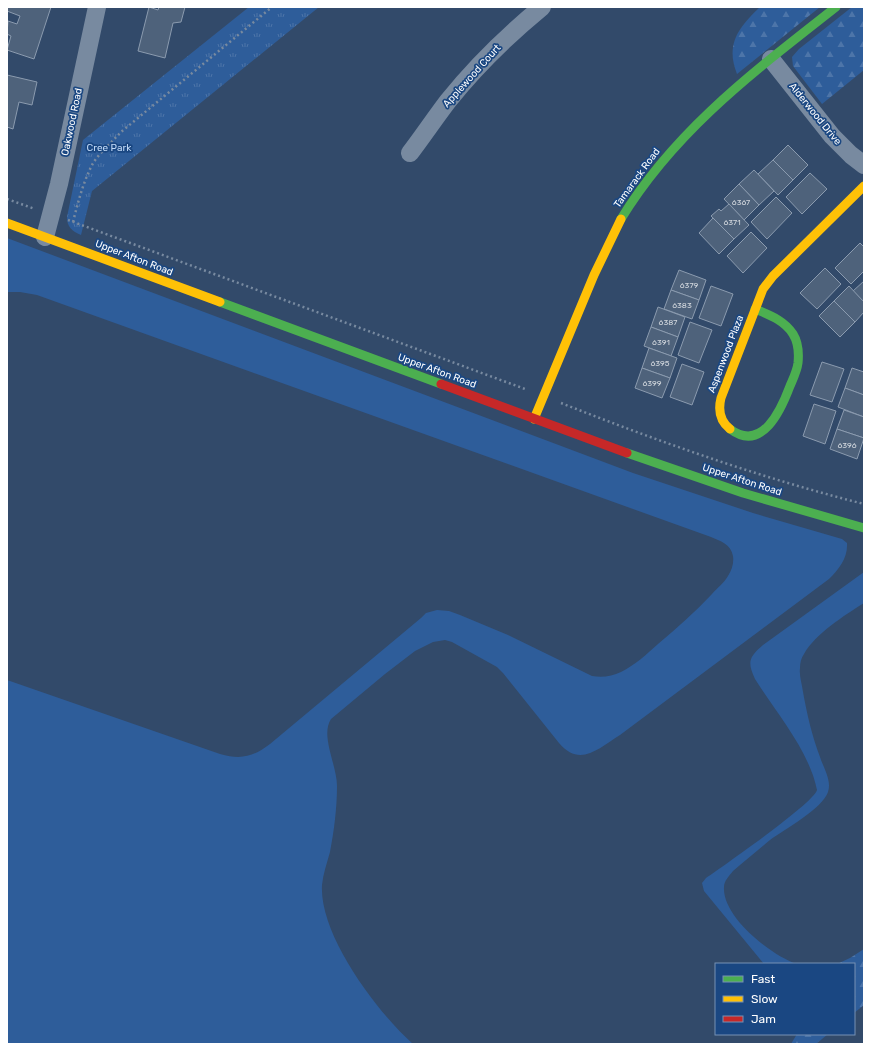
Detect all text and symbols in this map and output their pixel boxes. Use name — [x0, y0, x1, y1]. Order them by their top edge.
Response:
street label: Applewood Court — [441, 42, 503, 110]
street label: Alderwood Drive — [786, 81, 844, 148]
street label: Oakwood Road — [59, 87, 85, 157]
park label: Cree Park — [87, 142, 132, 154]
street label: Tamarack Road — [611, 146, 663, 210]
house number: 6367 — [732, 198, 750, 207]
house number: 6371 — [723, 218, 741, 227]
street label: Upper Afton Road — [93, 238, 175, 278]
house number: 6379 — [680, 281, 698, 290]
house number: 6383 — [672, 301, 692, 310]
street label: Aspenwood Plaza — [706, 314, 746, 394]
house number: 6387 — [659, 318, 677, 327]
house number: 6391 — [652, 338, 670, 347]
street label: Upper Afton Road — [396, 351, 478, 391]
house number: 6395 — [650, 359, 670, 368]
house number: 6399 — [642, 379, 662, 388]
house number: 6396 — [837, 441, 857, 450]
street label: Upper Afton Road — [701, 462, 783, 498]
legend — [715, 963, 855, 1035]
text: Fast — [751, 972, 775, 986]
text: Slow — [751, 992, 778, 1006]
text: Jam — [751, 1012, 776, 1026]

